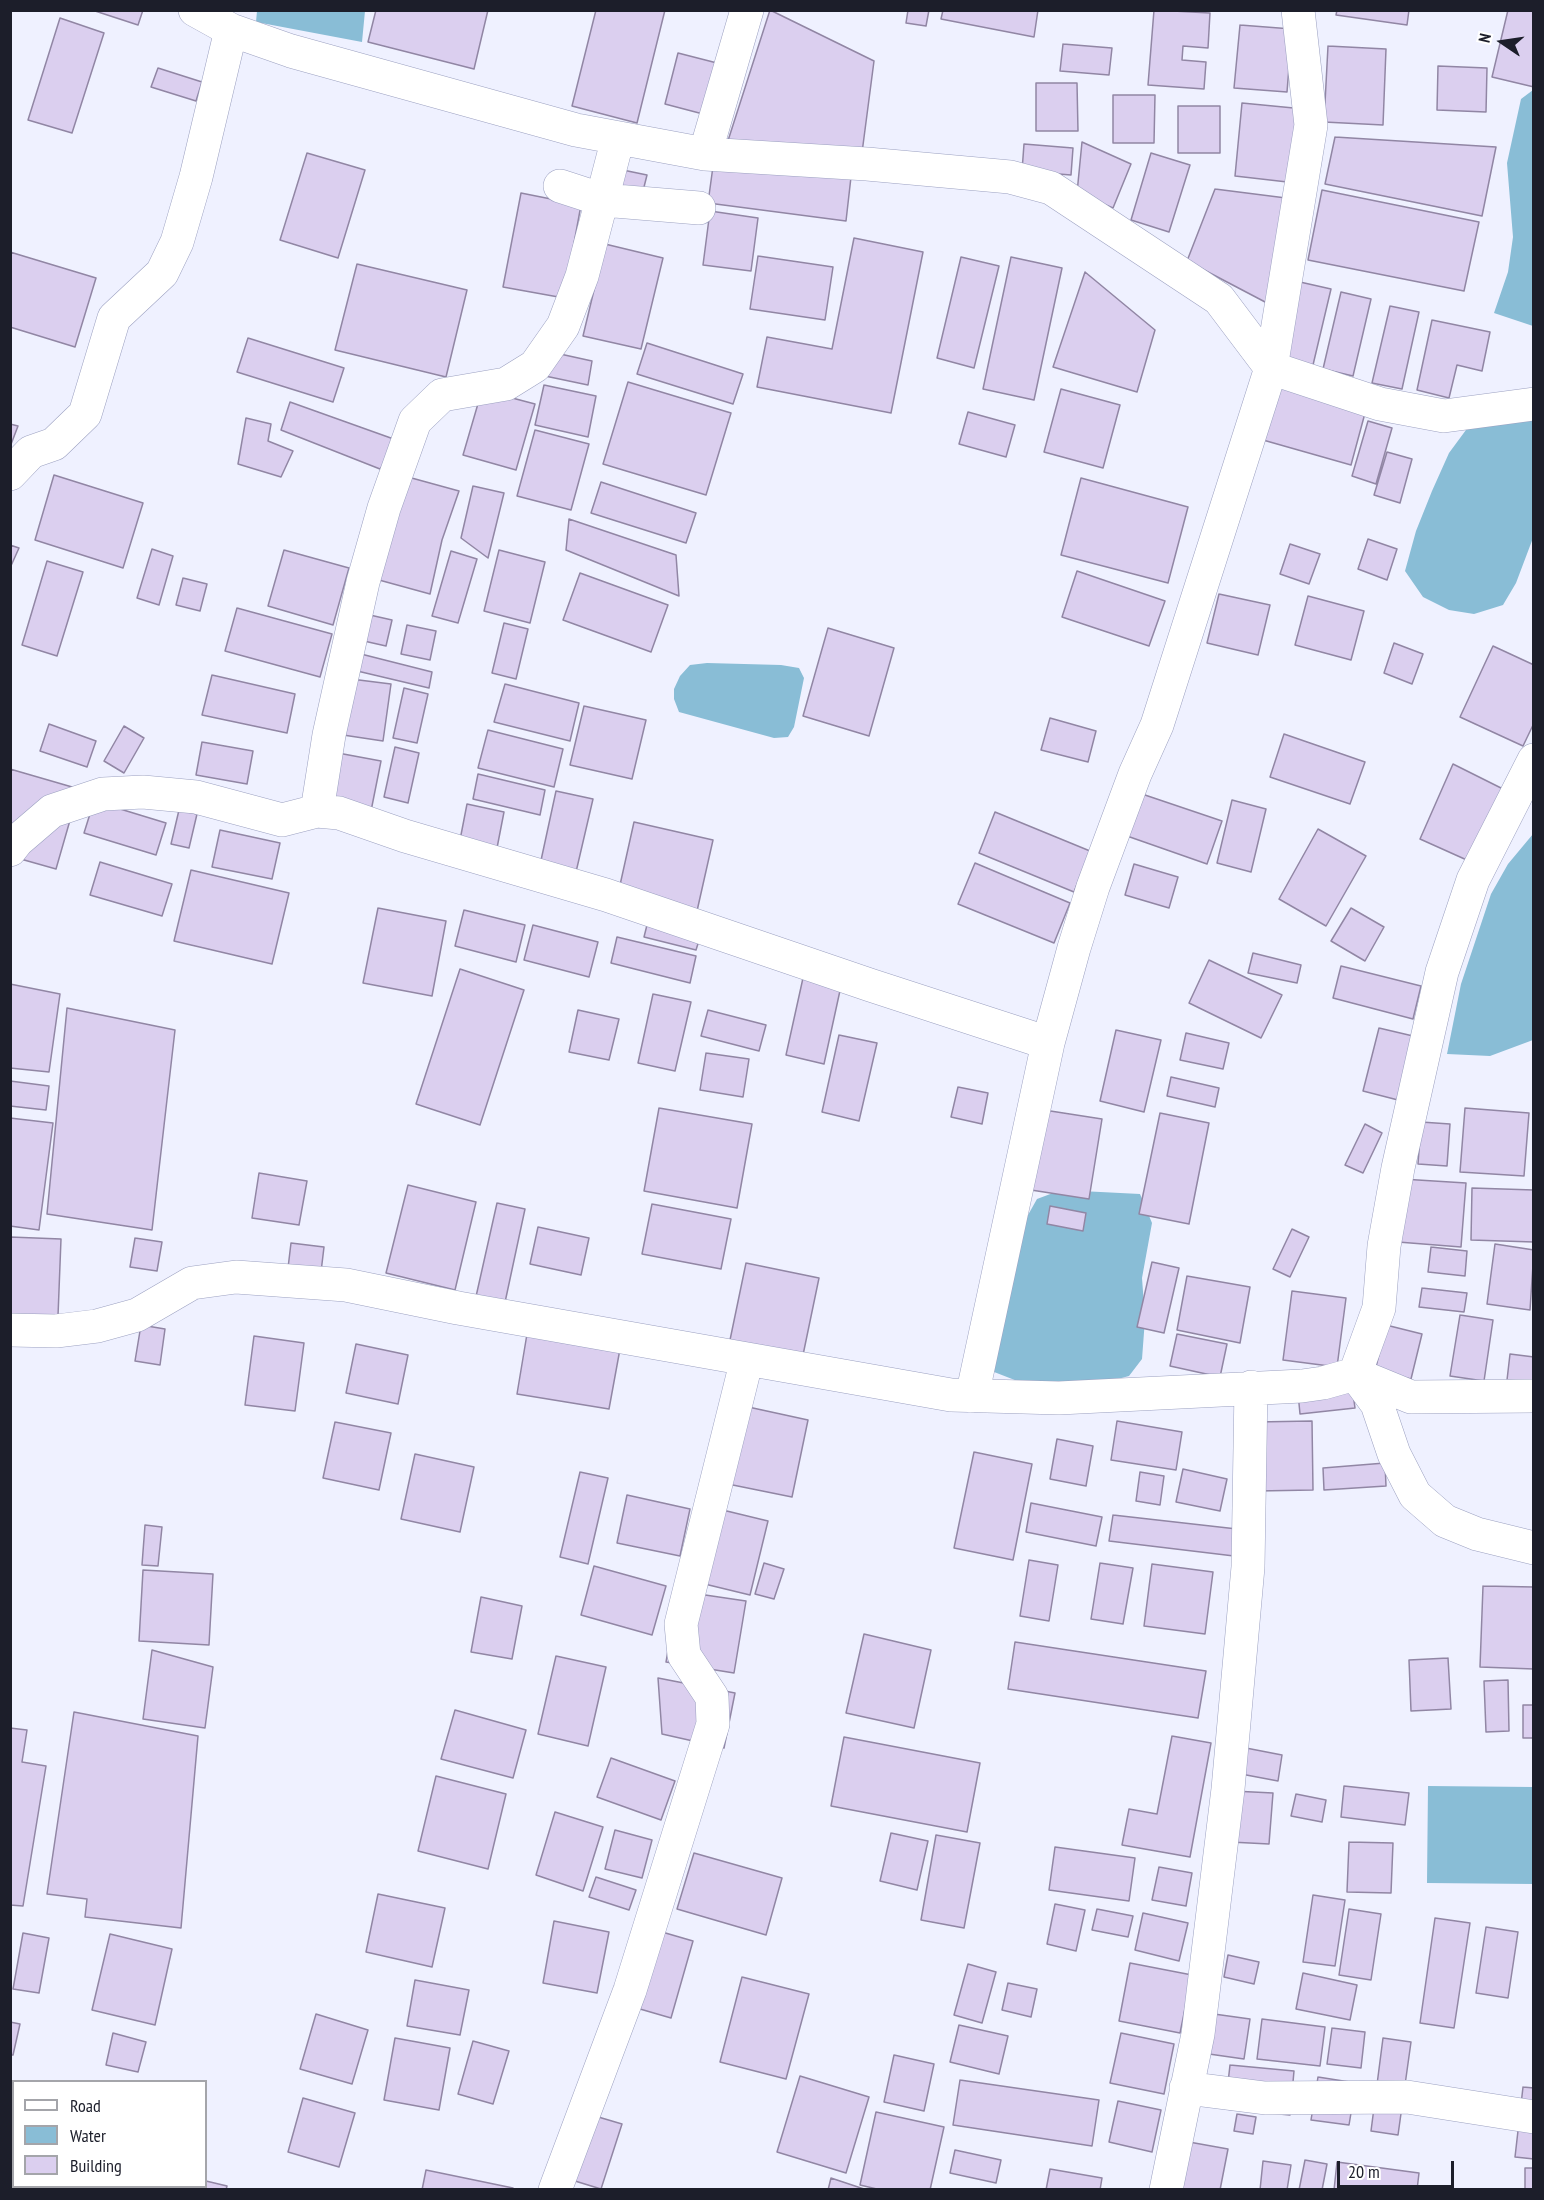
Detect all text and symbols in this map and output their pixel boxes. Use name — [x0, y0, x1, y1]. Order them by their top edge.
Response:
north arrow — [1472, 12, 1532, 72]
text: N — [1474, 31, 1495, 44]
legend — [12, 2080, 207, 2188]
text: Road — [70, 2094, 101, 2117]
text: Water — [70, 2124, 106, 2147]
scale bar — [1340, 2149, 1457, 2187]
text: Building — [70, 2154, 122, 2177]
text: 20 m — [1348, 2160, 1380, 2183]

